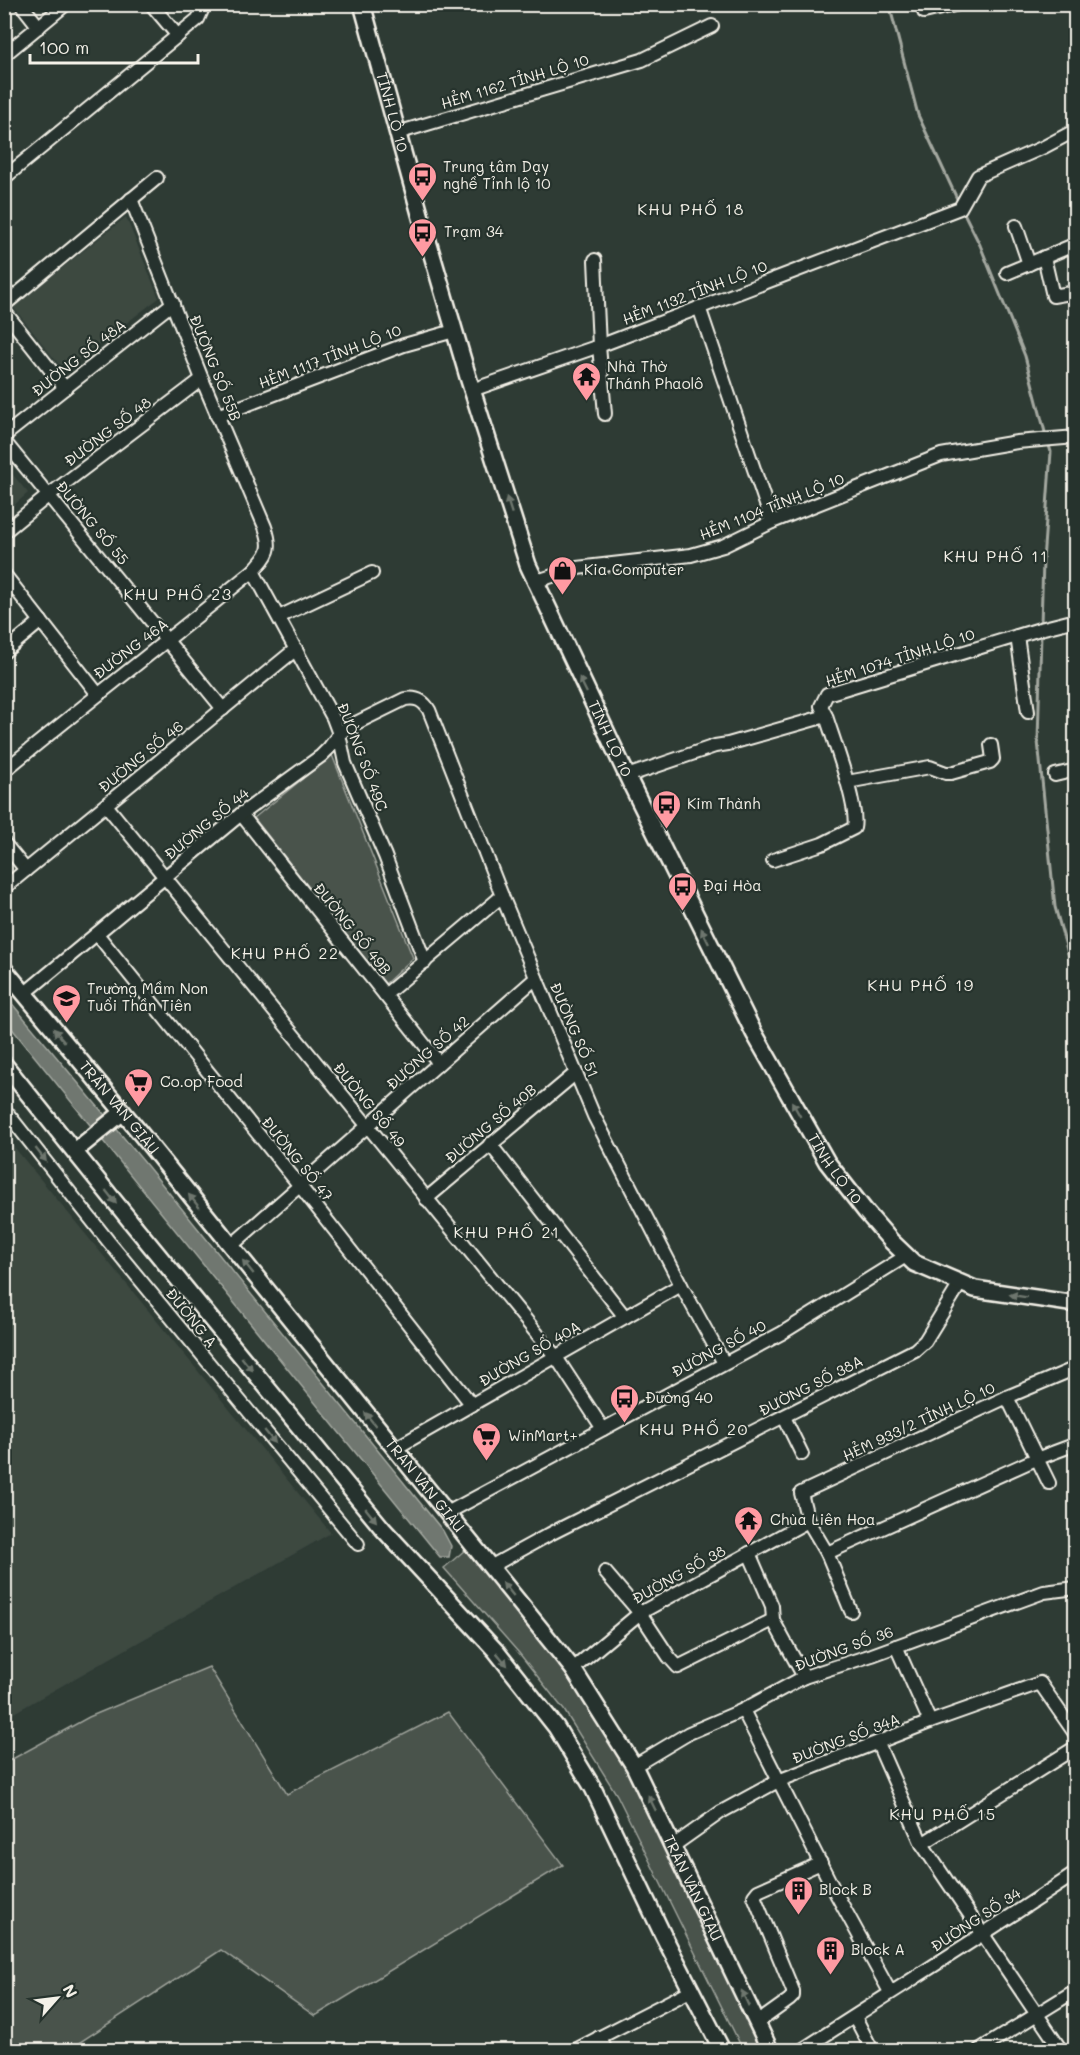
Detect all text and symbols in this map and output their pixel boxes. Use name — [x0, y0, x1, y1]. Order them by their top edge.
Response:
scale bar — [30, 27, 198, 65]
text: 100 m — [39, 35, 89, 59]
street label: HẺM 1162 TỈNH LỘ 10 — [438, 49, 591, 113]
street label: TỈNH LỘ 10 — [372, 69, 413, 154]
place label: Trung tâm Dạy nghề Tỉnh lộ 10 — [443, 156, 551, 193]
bus stop icon: Trung tâm Dạy nghề Tỉnh lộ 10 — [406, 160, 438, 202]
district label: KHU PHỐ 18 — [637, 198, 745, 219]
bus stop icon: Trạm 34 — [407, 216, 439, 258]
place label: Trạm 34 — [444, 221, 504, 241]
street label: HẺM 1132 TỈNH LỘ 10 — [619, 255, 770, 329]
street label: ĐƯỜNG SỐ 55B — [186, 312, 246, 424]
street label: ĐƯỜNG SỐ 48A — [27, 314, 130, 400]
street label: HẺM 1117 TỈNH LỘ 10 — [255, 320, 404, 393]
place label: Nhà Thờ Thánh Phaolô — [607, 356, 703, 393]
temple icon: Nhà Thờ Thánh Phaolô — [570, 360, 602, 402]
street label: ĐƯỜNG SỐ 48 — [60, 392, 155, 470]
street label: HẺM 1104 TỈNH LỘ 10 — [696, 468, 847, 544]
street label: ĐƯỜNG SỐ 55 — [52, 476, 134, 568]
one-way arrow — [503, 496, 513, 514]
district label: KHU PHỐ 11 — [943, 545, 1049, 566]
shop icon: Kia Computer — [547, 554, 579, 596]
place label: Kia Computer — [584, 559, 684, 579]
district label: KHU PHỐ 23 — [123, 583, 233, 604]
street label: ĐƯỜNG 46A — [89, 613, 172, 683]
street label: HẺM 1074 TỈNH LỘ 10 — [822, 623, 977, 691]
one-way arrow — [579, 676, 588, 693]
street label: TỈNH LỘ 10 — [584, 697, 637, 780]
street label: ĐƯỜNG SỐ 49C — [333, 700, 393, 814]
street label: ĐƯỜNG SỐ 46 — [94, 716, 187, 797]
street label: ĐƯỜNG SỐ 44 — [160, 783, 253, 864]
bus stop icon: Kim Thành — [650, 788, 682, 830]
place label: Kim Thành — [687, 793, 760, 813]
bus stop icon: Đại Hòa — [666, 870, 698, 912]
place label: Đại Hòa — [703, 875, 762, 895]
street label: ĐƯỜNG SỐ 49B — [309, 878, 396, 979]
one-way arrow — [701, 927, 710, 944]
district label: KHU PHỐ 22 — [231, 942, 339, 963]
district label: KHU PHỐ 19 — [867, 974, 975, 995]
place label: Trường Mầm Non Tuổi Thần Tiên — [87, 978, 208, 1015]
street label: ĐƯỜNG SỐ 51 — [546, 979, 604, 1080]
school or university icon: Trường Mầm Non Tuổi Thần Tiên — [50, 982, 82, 1024]
street label: ĐƯỜNG SỐ 42 — [382, 1011, 473, 1094]
one-way arrow — [52, 1027, 65, 1043]
street label: TRẦN VĂN GIÀU — [75, 1056, 164, 1158]
street label: ĐƯỜNG SỐ 49 — [329, 1058, 410, 1151]
supermarket icon: Co.op Food — [123, 1066, 155, 1108]
place label: Co.op Food — [160, 1071, 243, 1091]
street label: ĐƯỜNG SỐ 40B — [440, 1079, 540, 1167]
one-way arrow — [791, 1100, 801, 1117]
street label: ĐƯỜNG SỐ 47 — [258, 1112, 338, 1205]
street label: TỈNH LỘ 10 — [804, 1129, 867, 1208]
one-way arrow — [34, 1147, 47, 1163]
one-way arrow — [104, 1189, 116, 1204]
one-way arrow — [188, 1193, 201, 1209]
district label: KHU PHỐ 21 — [454, 1221, 560, 1242]
one-way arrow — [241, 1259, 254, 1275]
street label: ĐƯỜNG A — [162, 1283, 222, 1351]
one-way arrow — [1008, 1292, 1027, 1301]
street label: ĐƯỜNG SỐ 40 — [668, 1315, 769, 1381]
street label: ĐƯỜNG SỐ 40A — [475, 1316, 584, 1390]
street label: ĐƯỜNG SỐ 38A — [755, 1350, 866, 1420]
one-way arrow — [241, 1356, 254, 1372]
street label: HẺM 933/2 TỈNH LỘ 10 — [839, 1377, 998, 1465]
bus stop icon: Đường 40 — [608, 1382, 640, 1424]
place label: Đường 40 — [645, 1387, 713, 1407]
one-way arrow — [365, 1411, 377, 1426]
district label: KHU PHỐ 20 — [639, 1418, 749, 1439]
supermarket icon: WinMart+ — [471, 1420, 503, 1462]
place label: WinMart+ — [508, 1425, 578, 1445]
one-way arrow — [263, 1429, 275, 1444]
street label: TRẦN VĂN GIÀU — [381, 1434, 469, 1536]
temple icon: Chùa Liên Hoa — [733, 1504, 765, 1546]
one-way arrow — [364, 1507, 377, 1522]
place label: Chùa Liên Hoa — [770, 1509, 875, 1529]
street label: ĐƯỜNG SỐ 38 — [628, 1540, 729, 1608]
one-way arrow — [503, 1582, 515, 1597]
street label: ĐƯỜNG SỐ 36 — [791, 1621, 896, 1675]
one-way arrow — [496, 1651, 509, 1667]
street label: ĐƯỜNG SỐ 34A — [789, 1708, 902, 1768]
one-way arrow — [647, 1794, 656, 1811]
district label: KHU PHỐ 15 — [889, 1803, 997, 1824]
street label: TRẦN VĂN GIÀU — [659, 1831, 727, 1944]
building icon: Block B — [782, 1874, 814, 1916]
place label: Block B — [819, 1879, 872, 1899]
street label: ĐƯỜNG SỐ 34 — [927, 1882, 1025, 1956]
building icon: Block A — [814, 1934, 846, 1976]
place label: Block A — [851, 1939, 905, 1959]
north arrow — [27, 1968, 87, 2028]
text: N — [59, 1980, 83, 2001]
one-way arrow — [740, 1989, 749, 2006]

